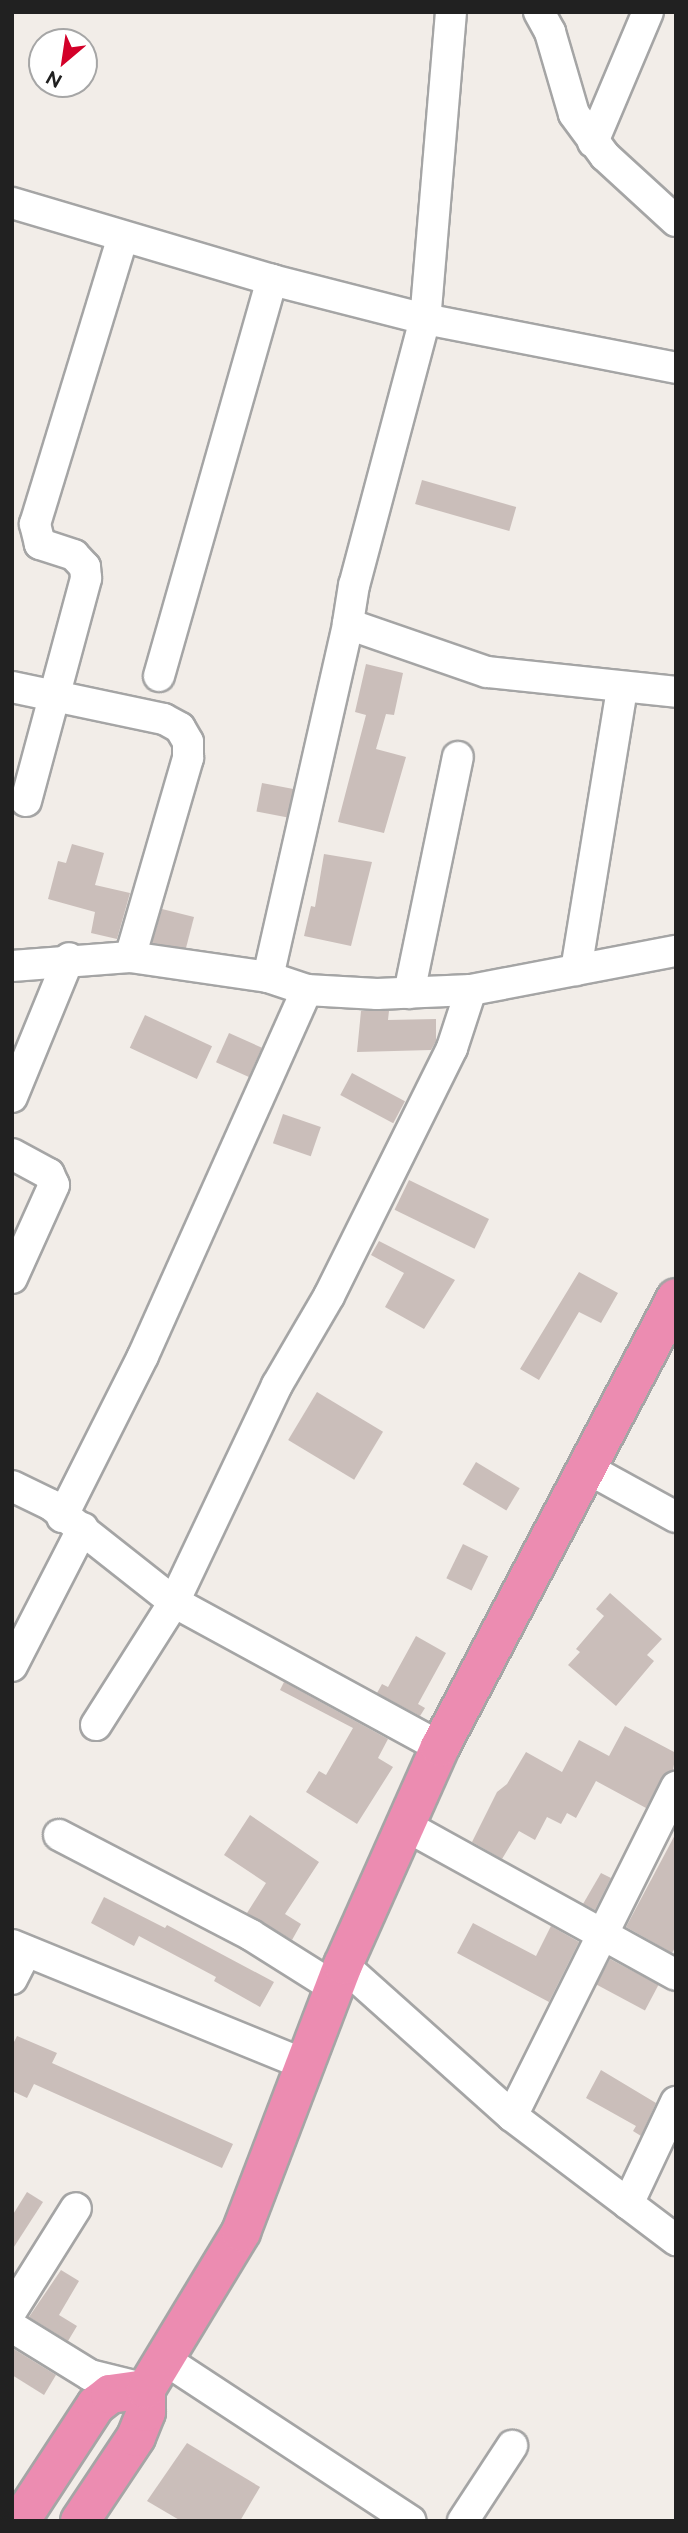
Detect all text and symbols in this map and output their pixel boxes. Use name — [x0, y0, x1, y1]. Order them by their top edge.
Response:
north arrow — [28, 28, 98, 98]
text: N — [42, 66, 65, 93]

